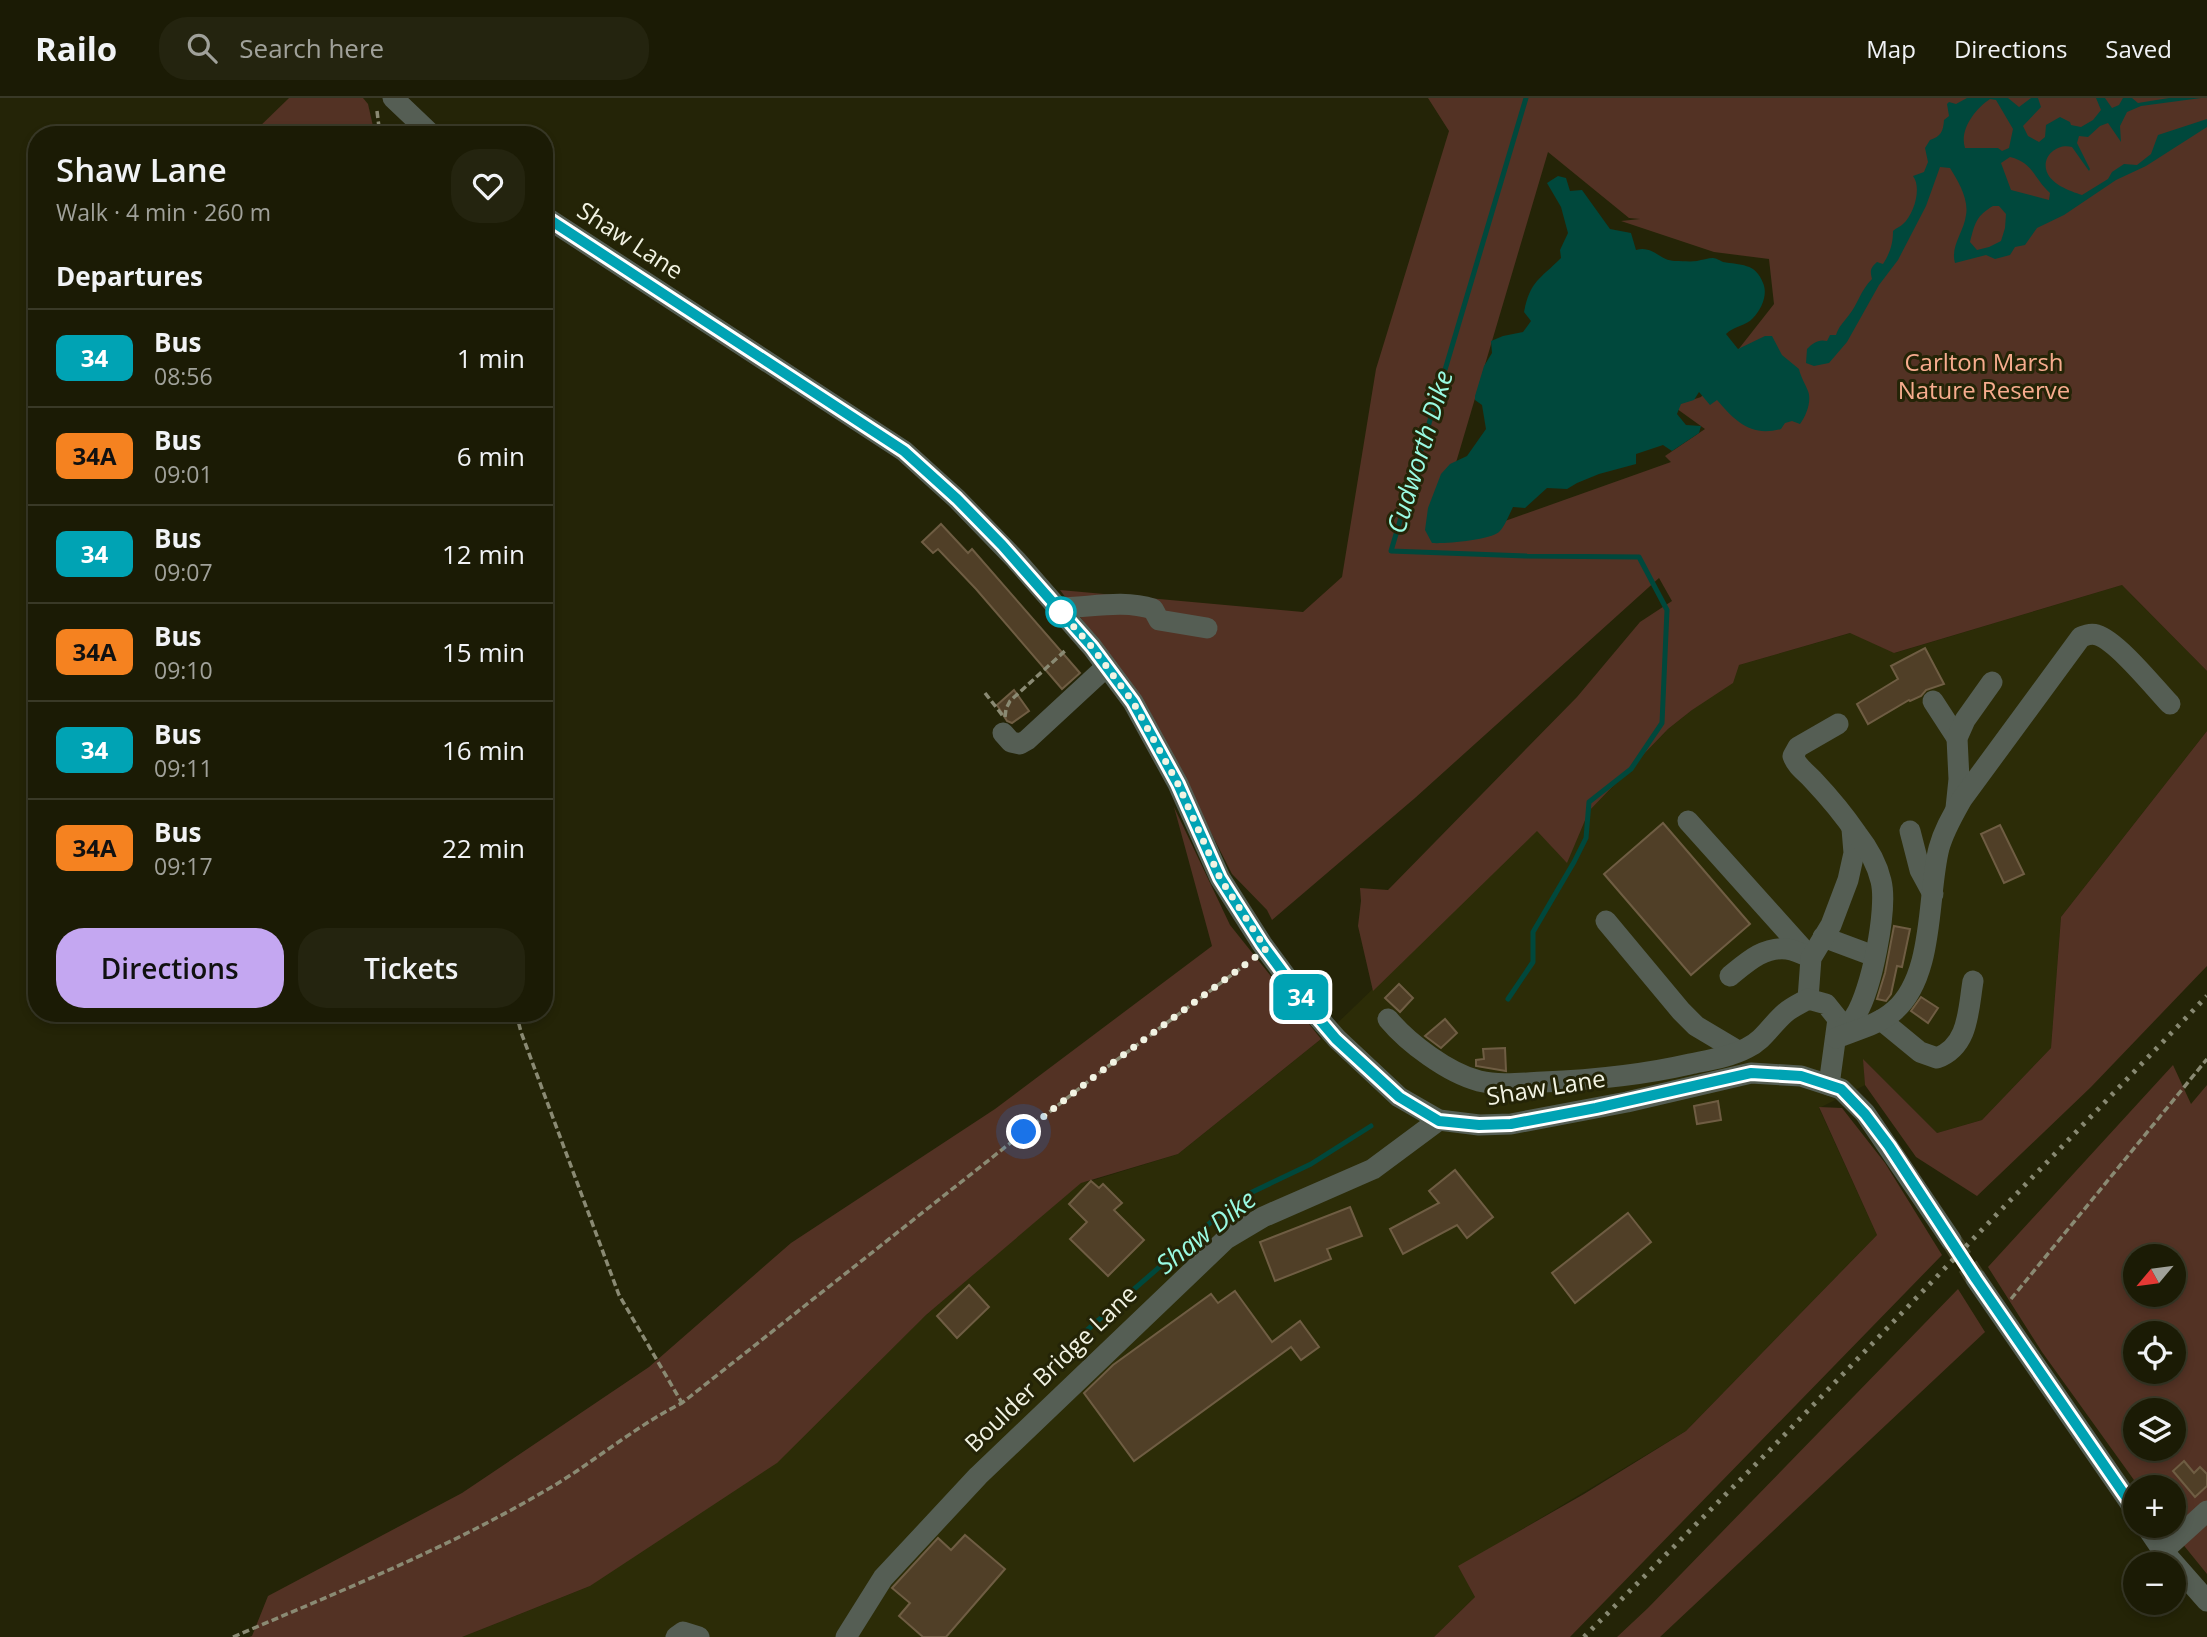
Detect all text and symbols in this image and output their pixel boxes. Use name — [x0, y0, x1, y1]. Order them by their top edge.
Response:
search box — [159, 17, 649, 80]
text: Railo — [35, 26, 117, 71]
icon: search — [183, 29, 221, 67]
text: Search here — [239, 30, 384, 66]
text: Map — [1866, 32, 1916, 65]
text: Directions — [1954, 32, 2067, 65]
text: Saved — [2105, 32, 2172, 65]
text: Shaw Lane — [56, 147, 227, 192]
button: heart — [451, 149, 525, 223]
street label: Shaw Lane — [571, 193, 690, 286]
text: Walk · 4 min · 260 m — [56, 196, 271, 228]
text: Departures — [56, 258, 203, 294]
text: Bus — [154, 324, 201, 360]
text: 1 min — [457, 340, 525, 376]
text: 34 — [81, 341, 108, 374]
park label: Carlton Marsh Nature Reserve — [1898, 345, 2070, 406]
text: 08:56 — [154, 360, 213, 392]
water label: Cudworth Dike — [1377, 366, 1461, 538]
text: Bus — [154, 422, 201, 458]
text: 6 min — [457, 438, 525, 474]
text: 34A — [72, 439, 117, 472]
text: 09:01 — [154, 458, 213, 490]
text: Bus — [154, 520, 201, 556]
text: 12 min — [442, 536, 525, 572]
text: 34 — [81, 537, 108, 570]
text: 09:07 — [154, 556, 213, 588]
unlabelled marker — [1046, 597, 1076, 627]
text: Bus — [154, 618, 201, 654]
text: 15 min — [442, 634, 525, 670]
text: 34A — [72, 635, 117, 668]
text: 09:10 — [154, 654, 213, 686]
text: Bus — [154, 716, 201, 752]
text: 16 min — [442, 732, 525, 768]
text: 34 — [81, 733, 108, 766]
text: 09:11 — [154, 752, 213, 784]
text: Bus — [154, 814, 201, 850]
text: 22 min — [442, 830, 525, 866]
text: 34A — [72, 831, 117, 864]
text: 09:17 — [154, 850, 213, 882]
button: Directions — [56, 928, 284, 1008]
button: Tickets — [298, 928, 525, 1008]
line badge: 34 — [1270, 974, 1332, 1020]
text: 34 — [1287, 980, 1315, 1013]
street label: Shaw Lane — [1484, 1061, 1608, 1112]
your location — [1006, 1114, 1041, 1149]
water label: Shaw Dike — [1148, 1181, 1263, 1282]
north arrow — [2123, 1244, 2186, 1307]
map controls — [2123, 1244, 2186, 1615]
street label: Boulder Bridge Lane — [957, 1277, 1143, 1459]
button: locate — [2123, 1321, 2186, 1384]
button: layers — [2123, 1398, 2186, 1461]
button: + — [2123, 1475, 2186, 1538]
button: − — [2123, 1552, 2186, 1615]

